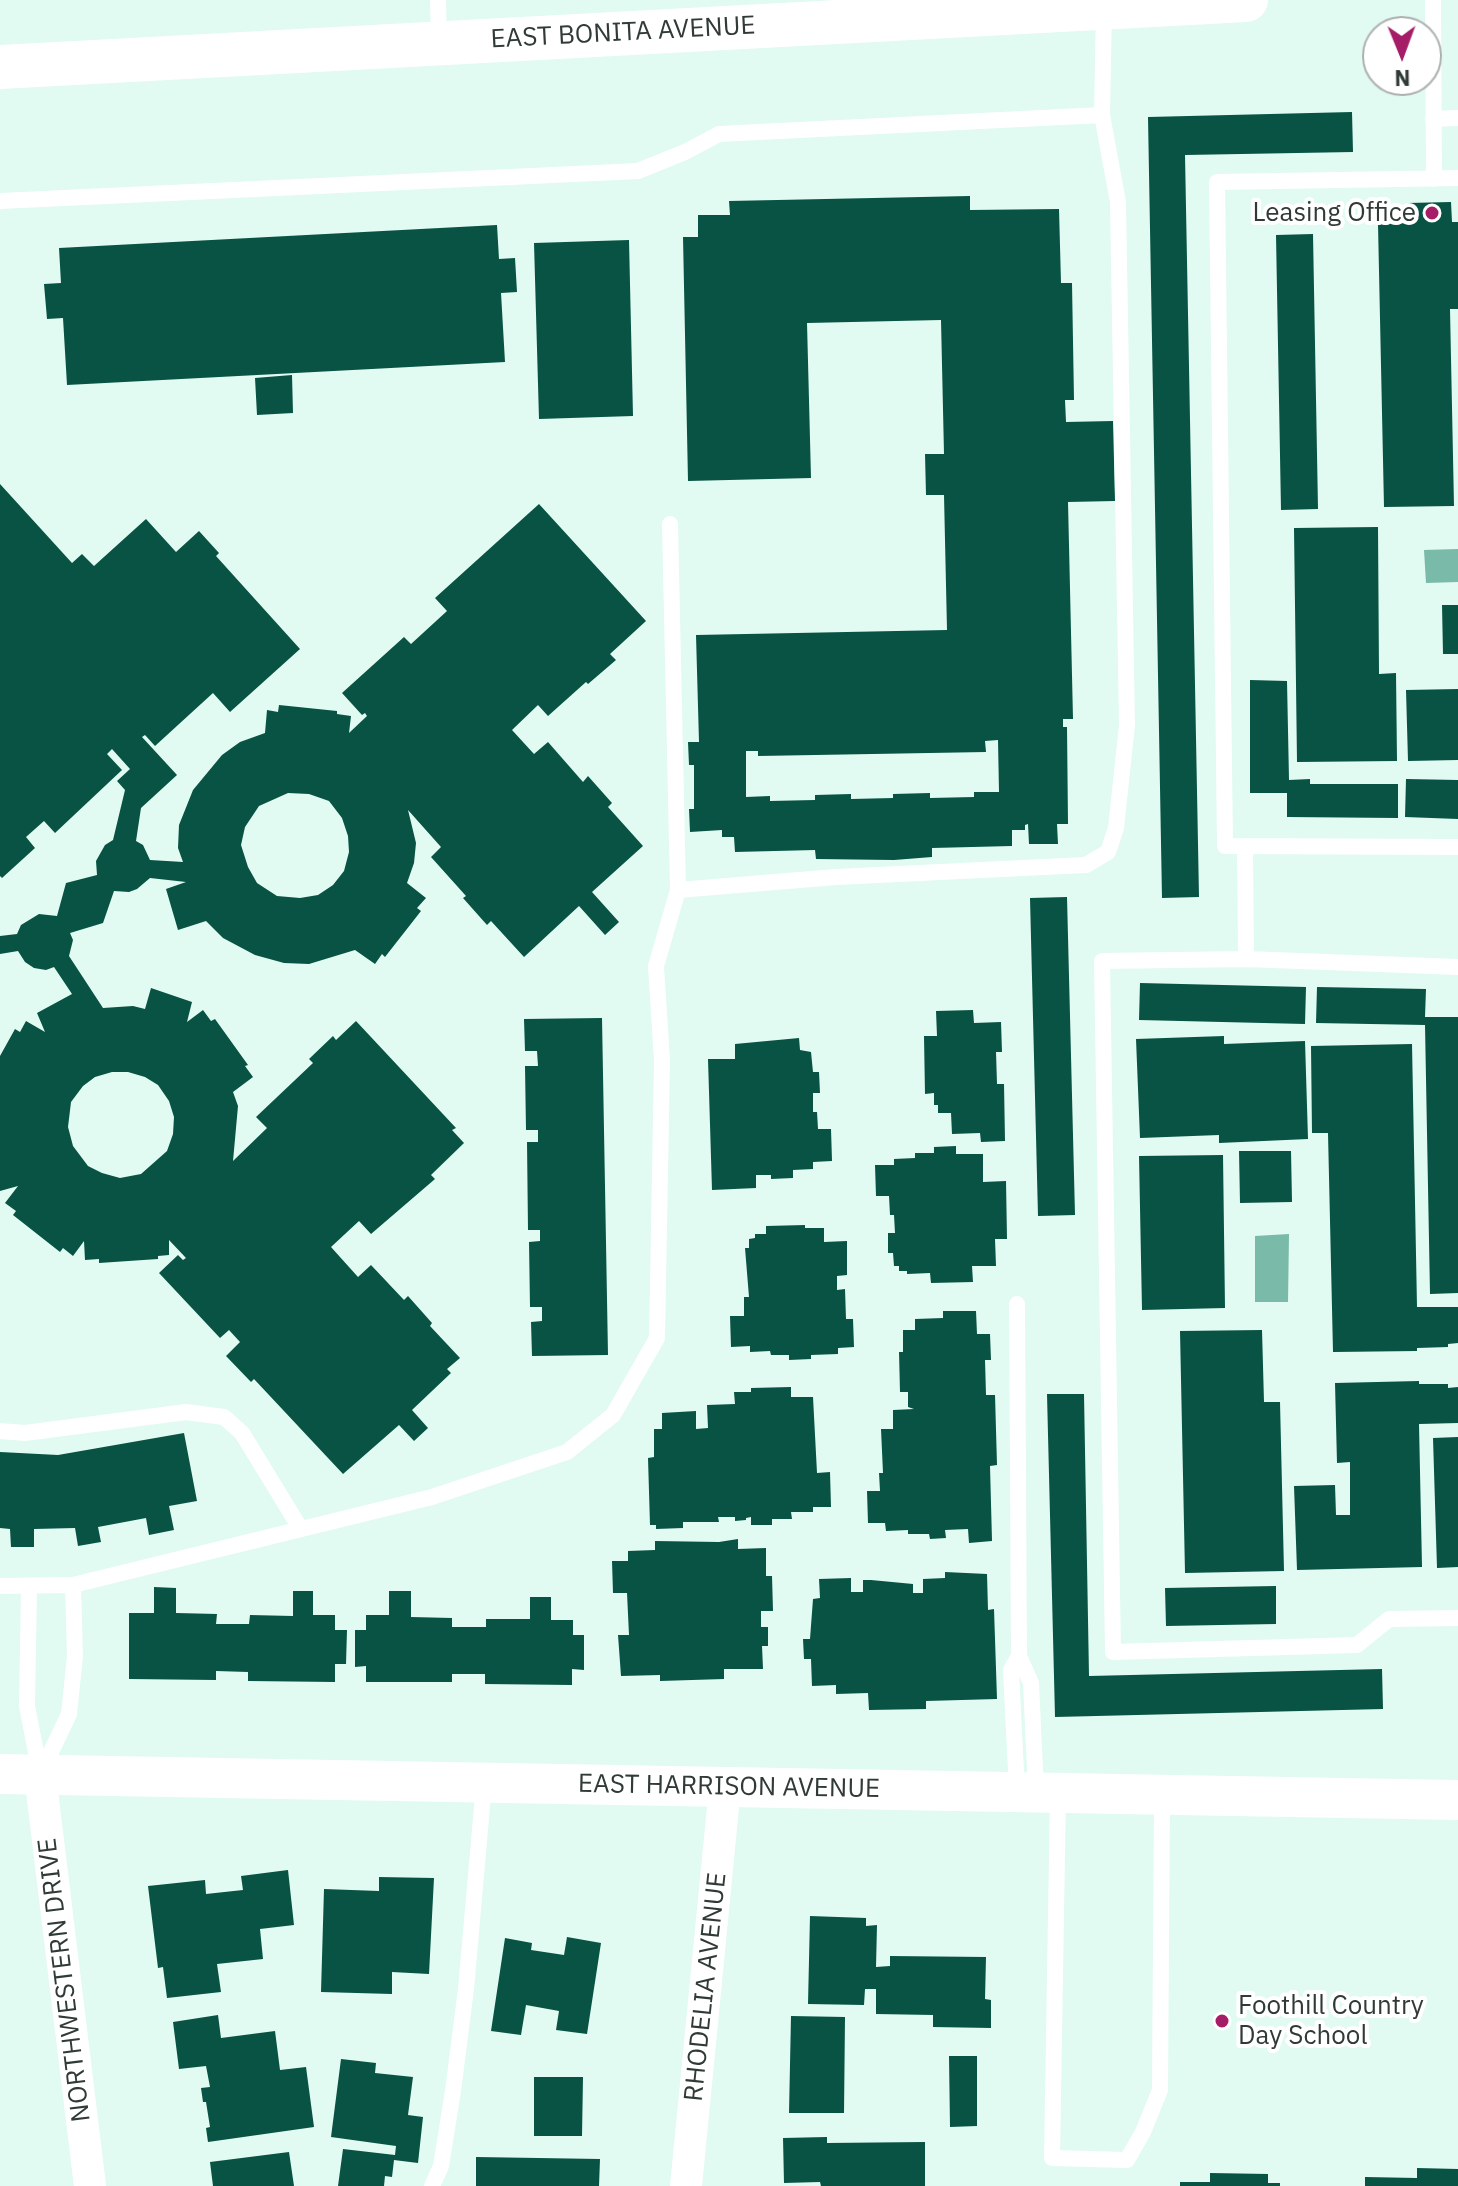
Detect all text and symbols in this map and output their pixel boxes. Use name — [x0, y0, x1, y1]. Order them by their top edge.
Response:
street label: EAST BONITA AVENUE — [490, 10, 756, 56]
north arrow — [1362, 16, 1442, 96]
text: N — [1394, 64, 1411, 93]
place label: Leasing Office — [1253, 197, 1416, 229]
marker: Leasing Office — [1423, 204, 1441, 222]
street label: EAST HARRISON AVENUE — [578, 1769, 880, 1805]
street label: NORTHWESTERN DRIVE — [32, 1836, 98, 2124]
street label: RHODELIA AVENUE — [678, 1871, 734, 2103]
place label: Foothill Country Day School — [1238, 1990, 1424, 2052]
marker: Foothill Country Day School — [1213, 2012, 1231, 2030]

